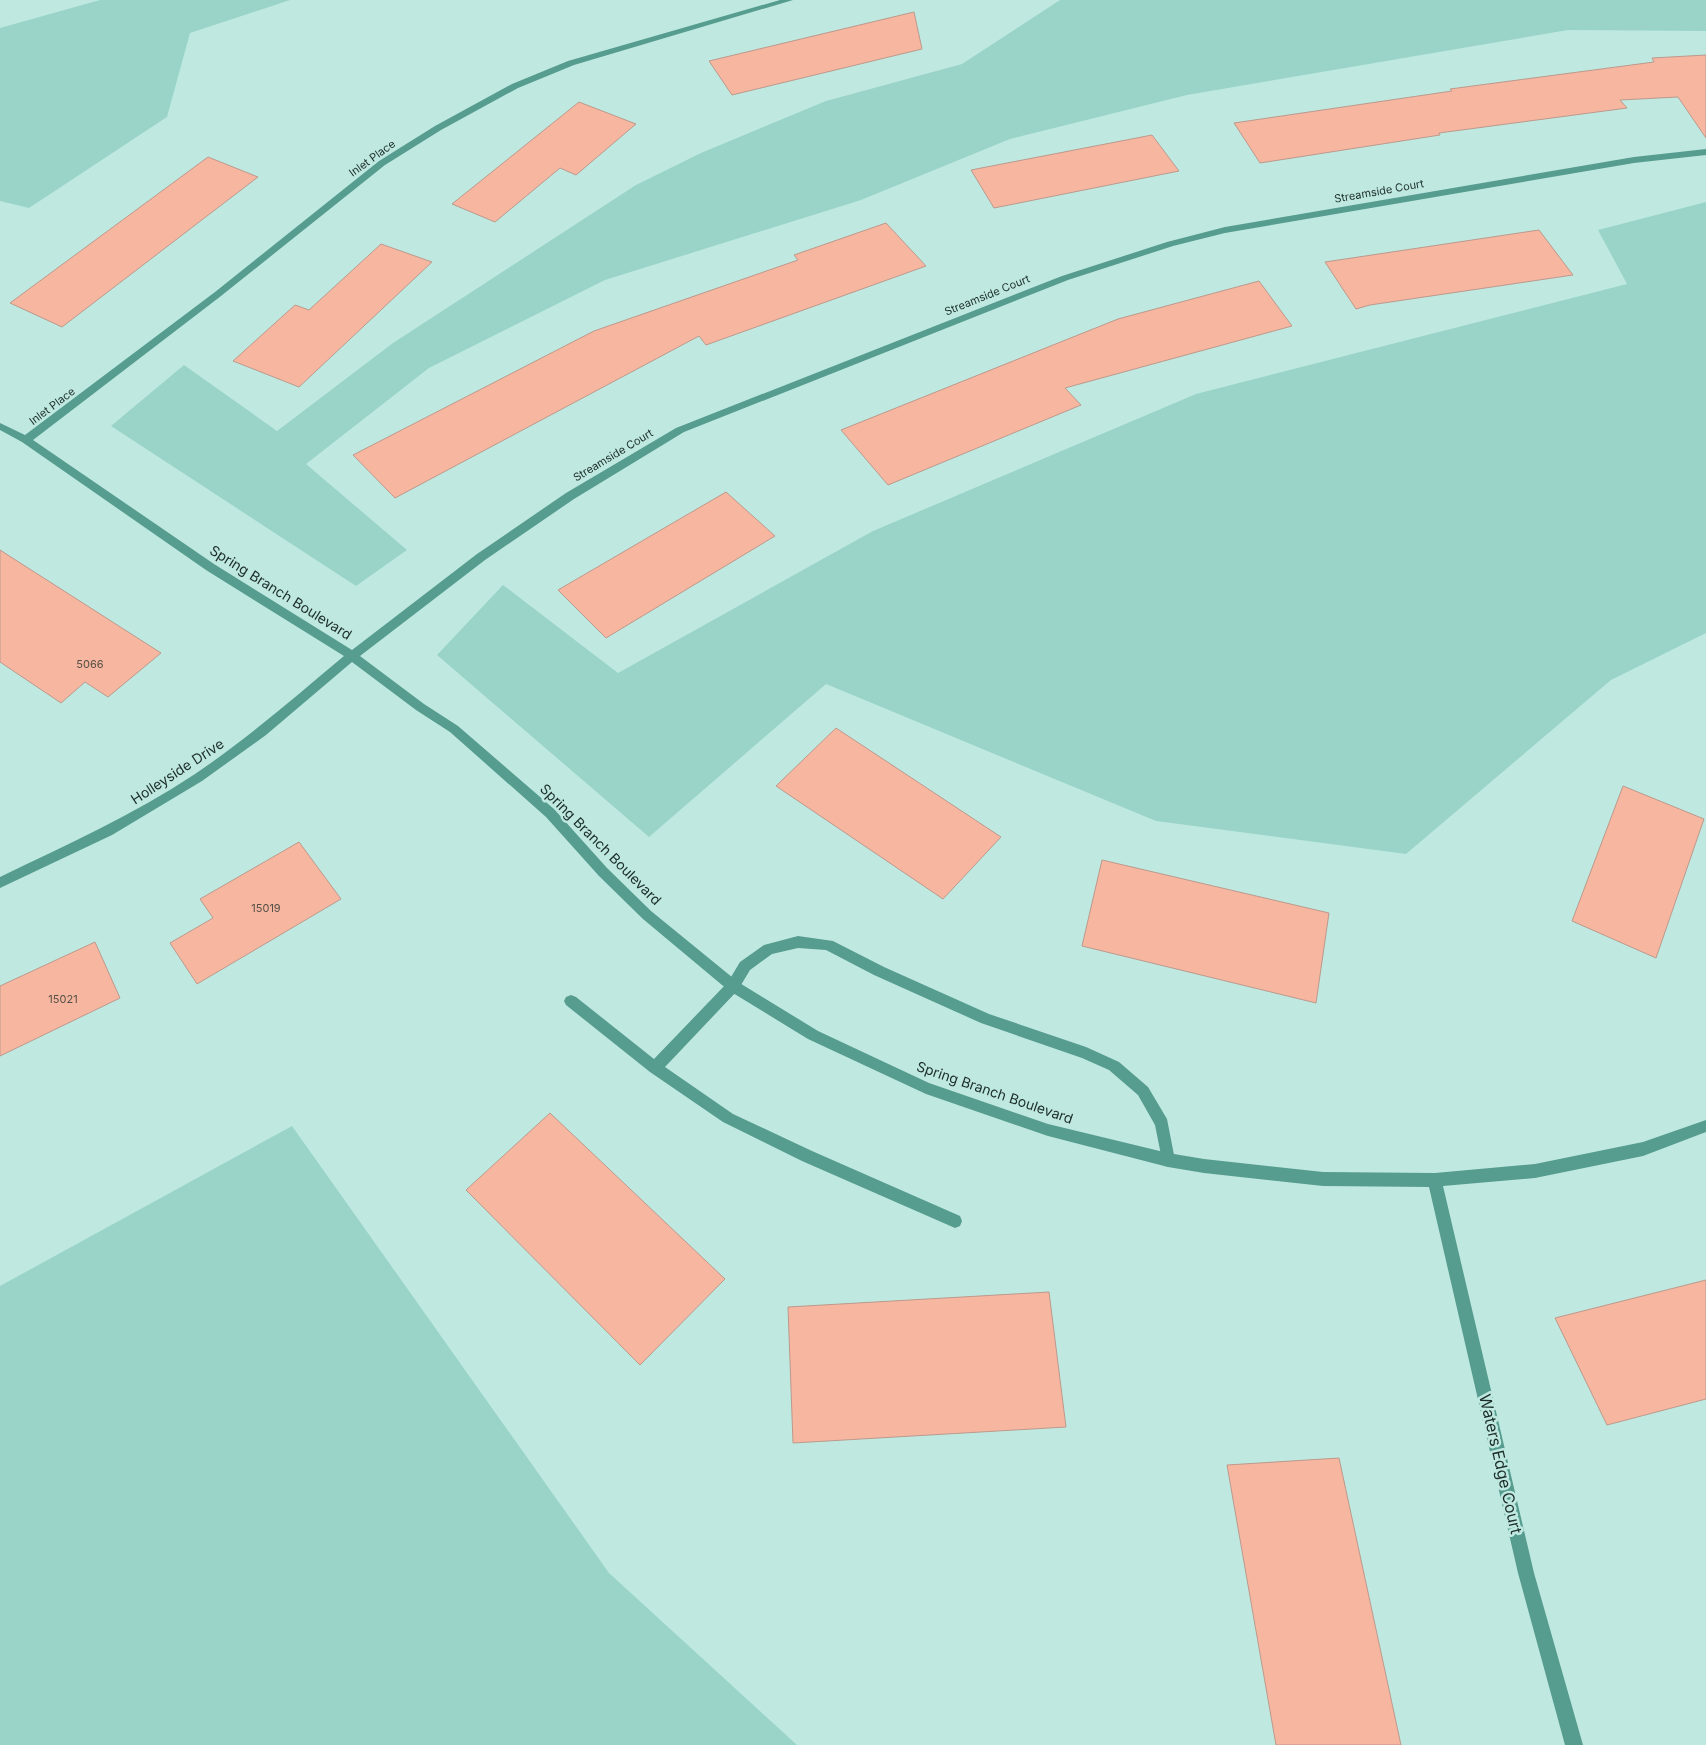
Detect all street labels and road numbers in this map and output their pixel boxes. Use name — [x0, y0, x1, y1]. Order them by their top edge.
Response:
street label: Inlet Place — [346, 137, 398, 179]
street label: Streamside Court — [1333, 176, 1425, 206]
street label: Streamside Court — [942, 271, 1032, 318]
street label: Inlet Place — [26, 384, 78, 428]
street label: Streamside Court — [571, 425, 656, 484]
street label: Spring Branch Boulevard — [207, 541, 355, 643]
street label: Holleyside Drive — [127, 735, 227, 807]
street label: Spring Branch Boulevard — [537, 780, 665, 908]
street label: Spring Branch Boulevard — [915, 1057, 1075, 1127]
street label: Waters Edge Court — [1475, 1392, 1527, 1536]

